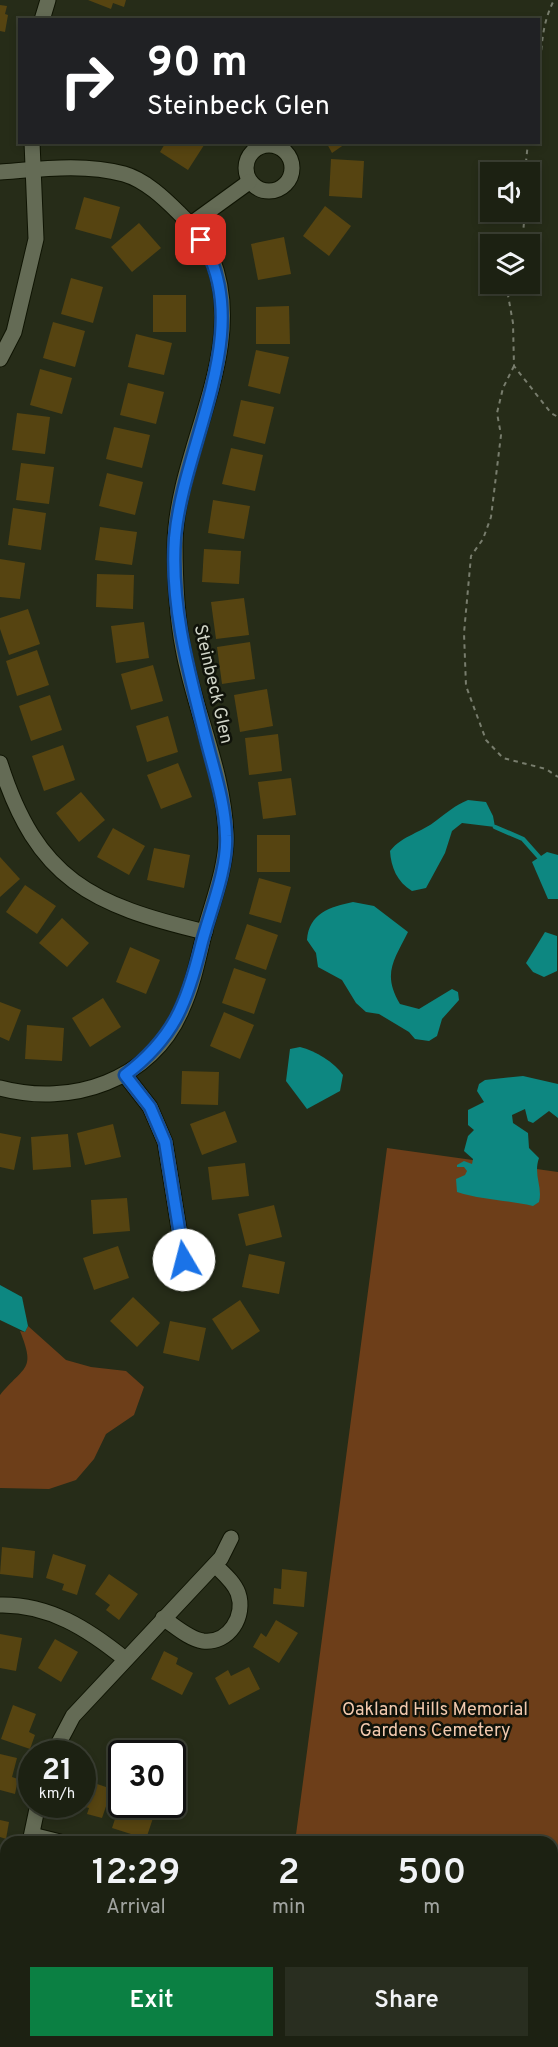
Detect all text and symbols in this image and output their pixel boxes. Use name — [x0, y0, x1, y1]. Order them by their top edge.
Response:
text: 90 m — [147, 38, 248, 91]
icon: right — [48, 42, 126, 120]
text: Steinbeck Glen — [147, 90, 330, 124]
map controls — [480, 162, 540, 294]
button: sound — [480, 162, 540, 222]
pin — [175, 214, 226, 265]
icon: arrive — [184, 223, 217, 256]
button: layers — [480, 234, 540, 294]
street label: Steinbeck Glen — [188, 622, 237, 746]
position arrow — [152, 1228, 216, 1292]
park label: Oakland Hills Memorial Gardens Cemetery — [342, 1699, 528, 1743]
speed limit sign: 30 — [108, 1740, 186, 1818]
text: 21 — [42, 1753, 72, 1790]
text: km/h — [39, 1785, 75, 1804]
text: 12:29 — [92, 1851, 180, 1897]
text: 2 — [278, 1851, 300, 1897]
text: 500 — [397, 1851, 466, 1897]
text: Arrival — [106, 1895, 166, 1921]
text: min — [272, 1895, 305, 1921]
text: m — [423, 1895, 440, 1921]
button: Exit — [30, 1967, 273, 2036]
button: Share — [285, 1967, 528, 2036]

